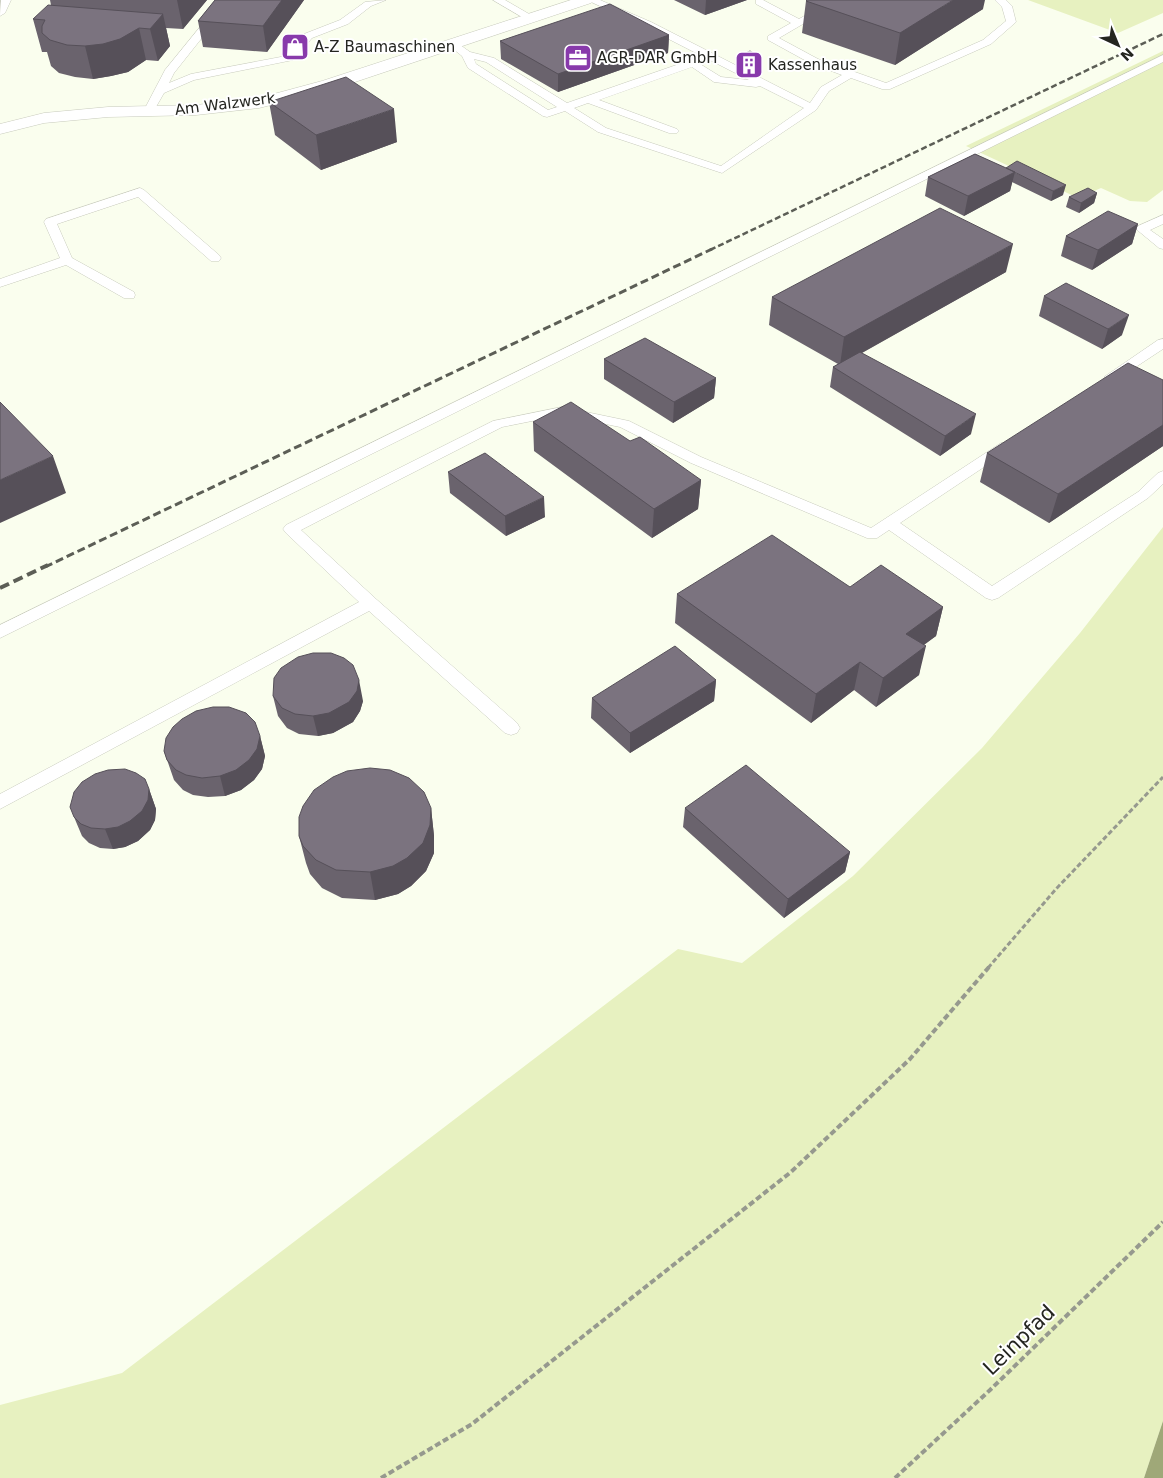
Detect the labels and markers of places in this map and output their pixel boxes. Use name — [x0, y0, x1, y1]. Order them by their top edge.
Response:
shop icon: A-Z Baumaschinen — [280, 32, 310, 62]
place label: A-Z Baumaschinen — [314, 38, 455, 56]
office icon: AGR-DAR GmbH — [563, 43, 593, 73]
place label: AGR-DAR GmbH — [597, 49, 718, 67]
building icon: Kassenhaus — [734, 50, 764, 80]
place label: Kassenhaus — [768, 56, 857, 74]

